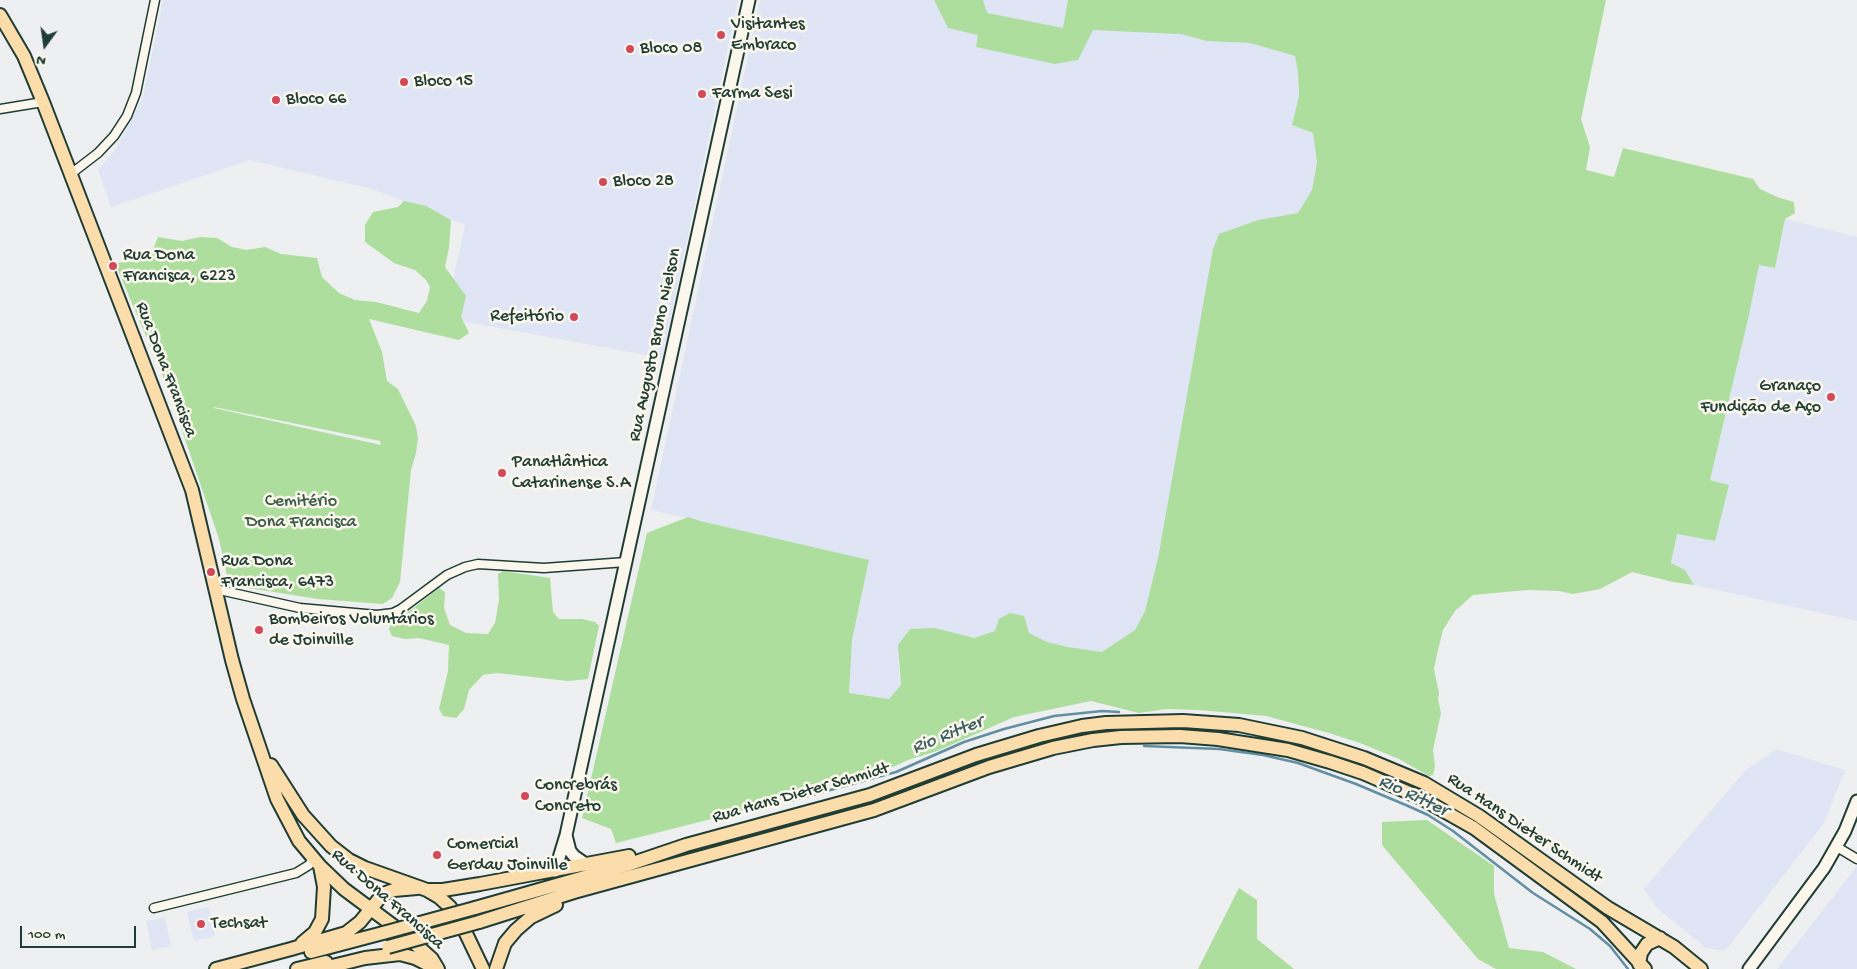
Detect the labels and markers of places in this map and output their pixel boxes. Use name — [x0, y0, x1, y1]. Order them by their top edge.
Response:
place label: Visitantes Embraco — [731, 14, 805, 56]
marker: Visitantes Embraco — [715, 29, 727, 41]
place label: Bloco 08 — [640, 38, 702, 60]
marker: Bloco 08 — [624, 43, 636, 55]
place label: Bloco 15 — [414, 71, 473, 93]
marker: Bloco 15 — [398, 76, 410, 88]
place label: Farma Sesi — [712, 83, 793, 105]
marker: Farma Sesi — [696, 88, 708, 100]
place label: Bloco 66 — [286, 89, 346, 111]
marker: Bloco 66 — [270, 94, 282, 106]
place label: Bloco 28 — [613, 171, 674, 193]
marker: Bloco 28 — [597, 176, 609, 188]
place label: Rua Dona Francisca, 6223 — [123, 245, 236, 288]
marker: Rua Dona Francisca, 6223 — [107, 260, 119, 272]
place label: Refeitório — [490, 306, 564, 328]
marker: Refeitório — [568, 311, 580, 323]
place label: Granaço Fundição de Aço — [1700, 376, 1821, 418]
marker: Granaço Fundição de Aço — [1825, 391, 1837, 403]
place label: Panatlântica Catarinense S.A — [512, 452, 631, 494]
marker: Panatlântica Catarinense S.A — [496, 467, 508, 479]
place label: Rua Dona Francisca, 6473 — [221, 551, 334, 594]
marker: Rua Dona Francisca, 6473 — [205, 566, 217, 578]
place label: Bombeiros Voluntários de Joinville — [269, 609, 434, 652]
marker: Bombeiros Voluntários de Joinville — [253, 624, 265, 636]
place label: Concrebrás Concreto — [535, 775, 617, 818]
marker: Concrebrás Concreto — [519, 790, 531, 802]
place label: Comercial Gerdau Joinville — [447, 834, 568, 876]
marker: Comercial Gerdau Joinville — [431, 849, 443, 861]
place label: Techsat — [211, 913, 267, 935]
marker: Techsat — [195, 918, 207, 930]

